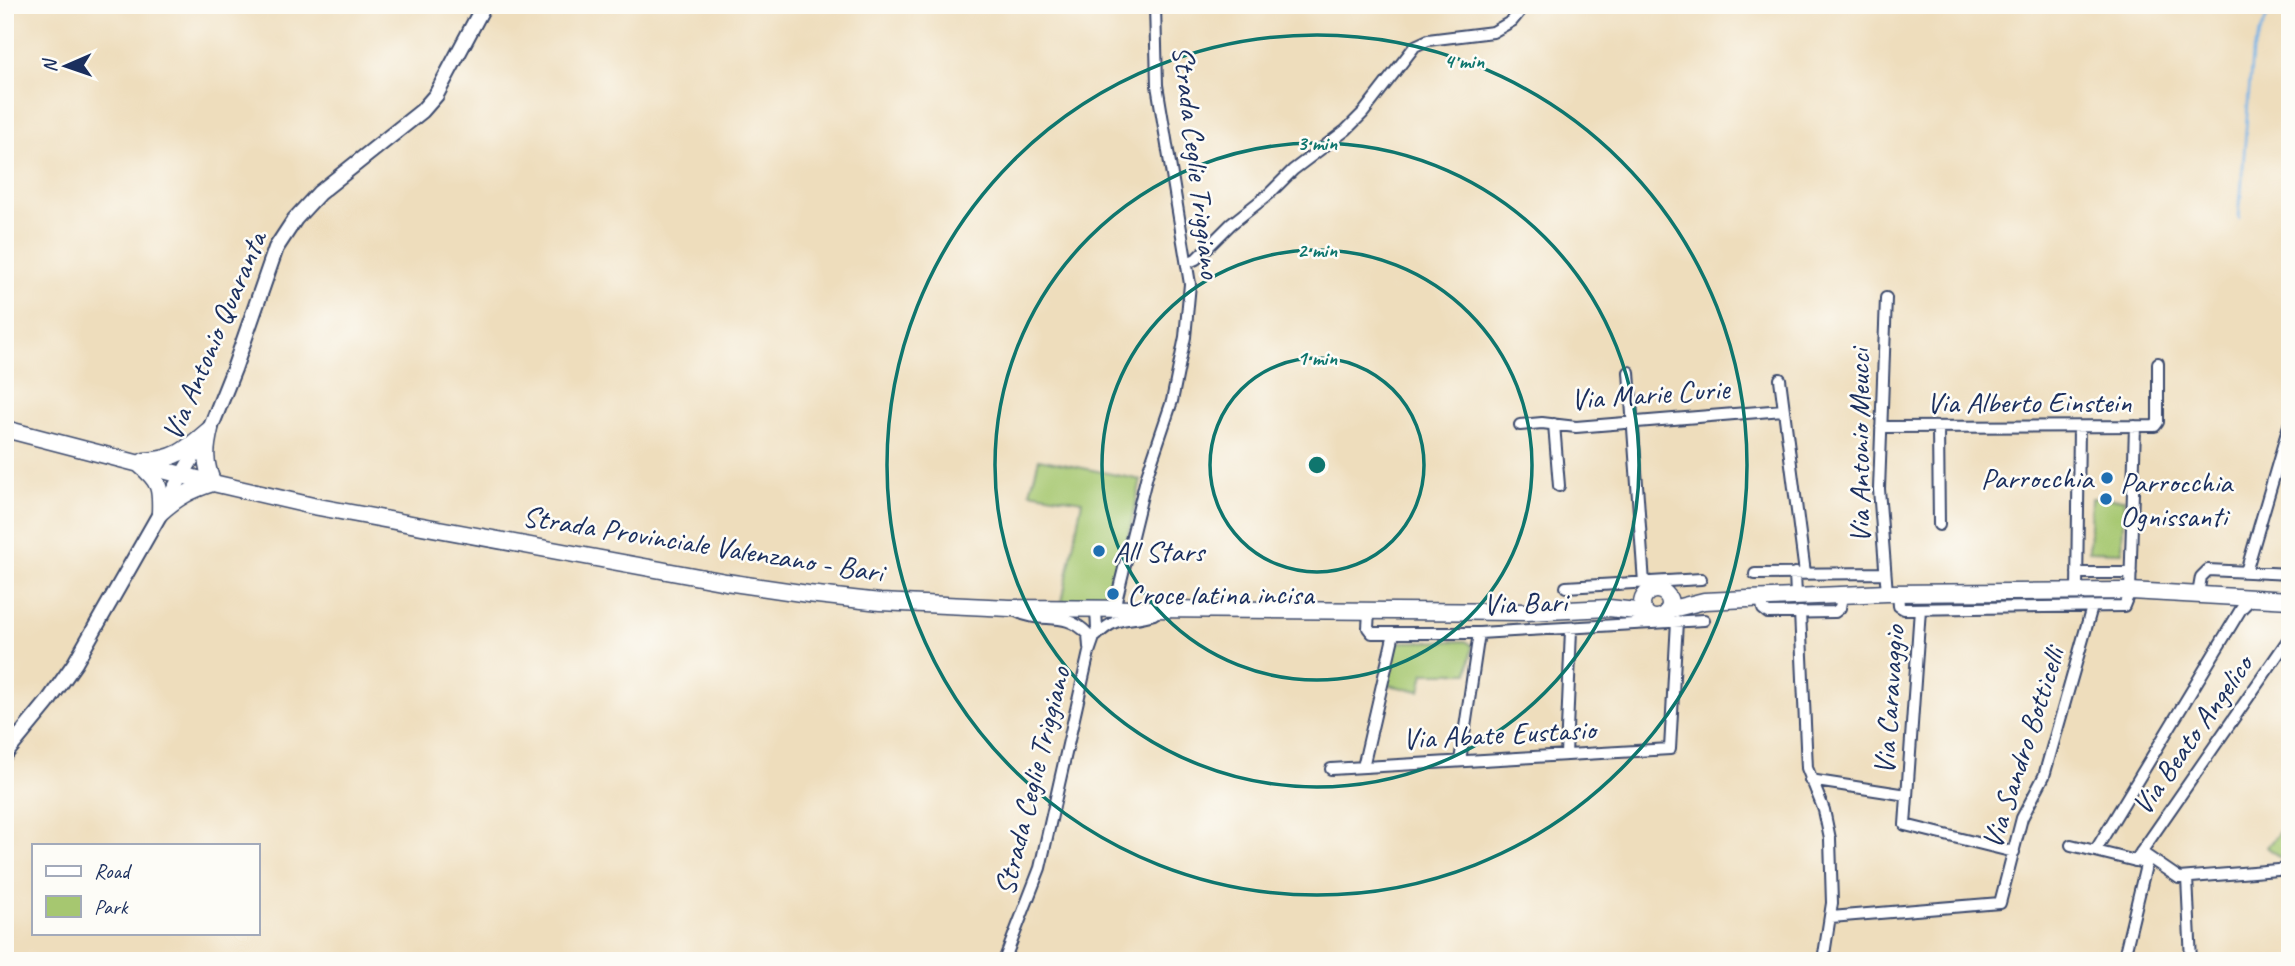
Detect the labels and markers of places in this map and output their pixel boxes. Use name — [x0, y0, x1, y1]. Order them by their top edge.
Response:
centre of rings — [1305, 453, 1329, 477]
place label: Parrocchia — [1981, 459, 2095, 497]
place label: Parrocchia Ognissanti — [2120, 463, 2234, 535]
marker: Parrocchia — [2099, 470, 2115, 486]
marker: Parrocchia Ognissanti — [2098, 491, 2114, 507]
place label: All Stars — [1113, 532, 1207, 570]
marker: All Stars — [1091, 543, 1107, 559]
place label: Croce latina incisa — [1127, 575, 1316, 613]
marker: Croce latina incisa — [1105, 586, 1121, 602]

